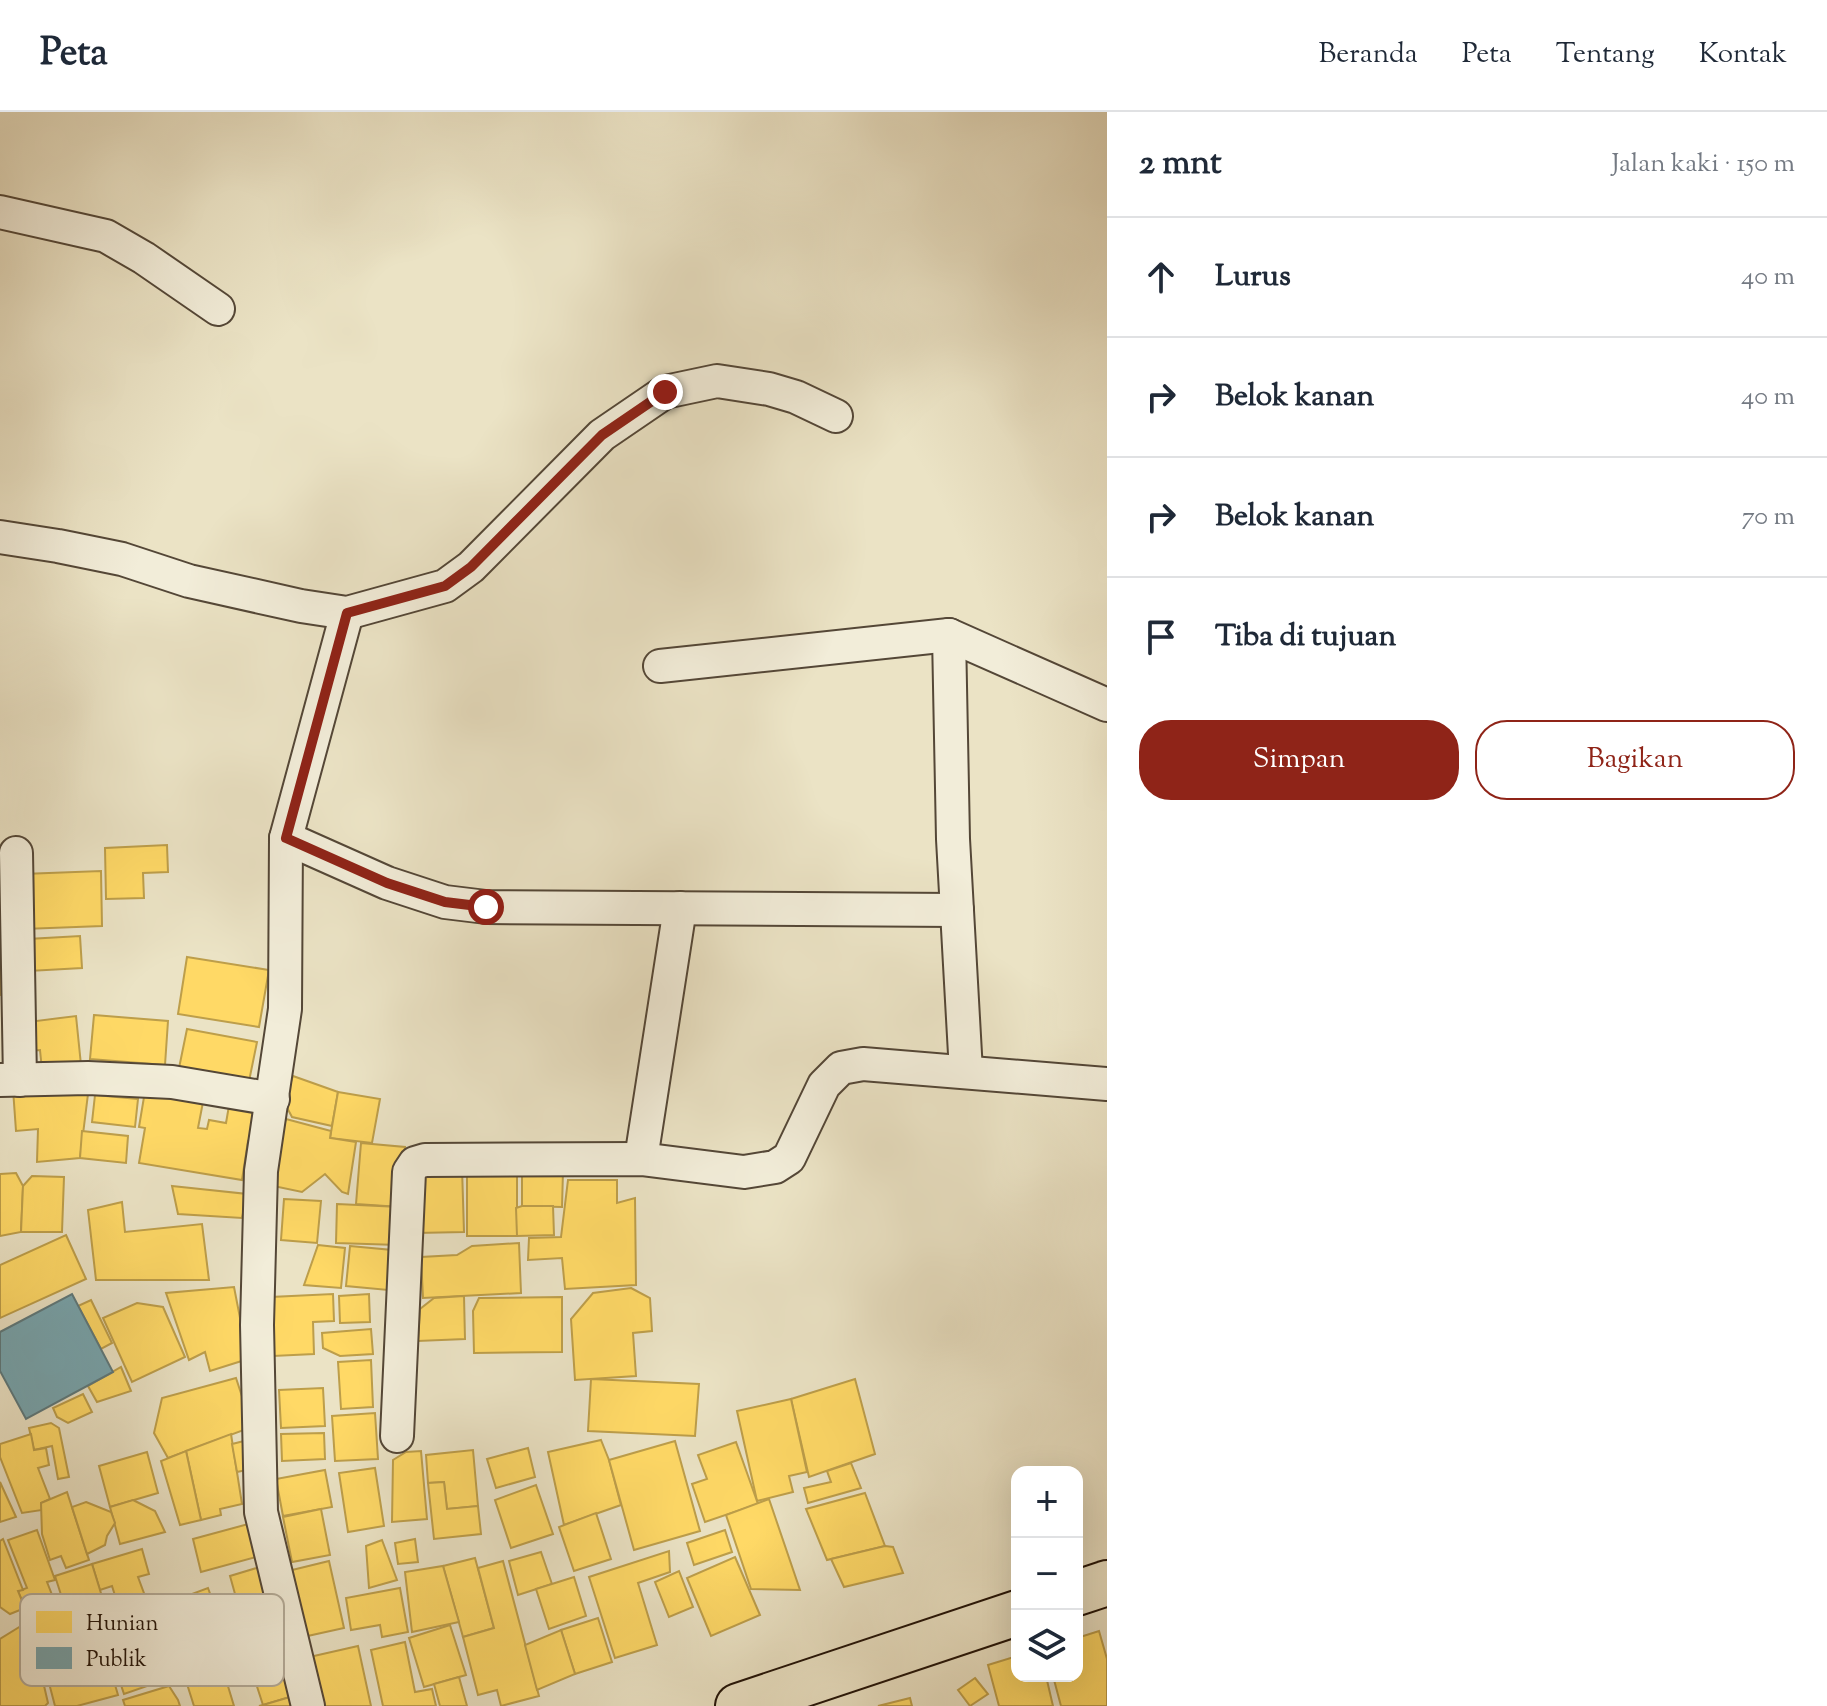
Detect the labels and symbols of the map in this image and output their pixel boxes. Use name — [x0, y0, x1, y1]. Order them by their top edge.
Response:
route end — [647, 374, 683, 410]
route start — [468, 889, 504, 925]
legend — [20, 1594, 284, 1686]
text: Hunian — [86, 1609, 158, 1641]
text: Publik — [86, 1645, 147, 1677]

